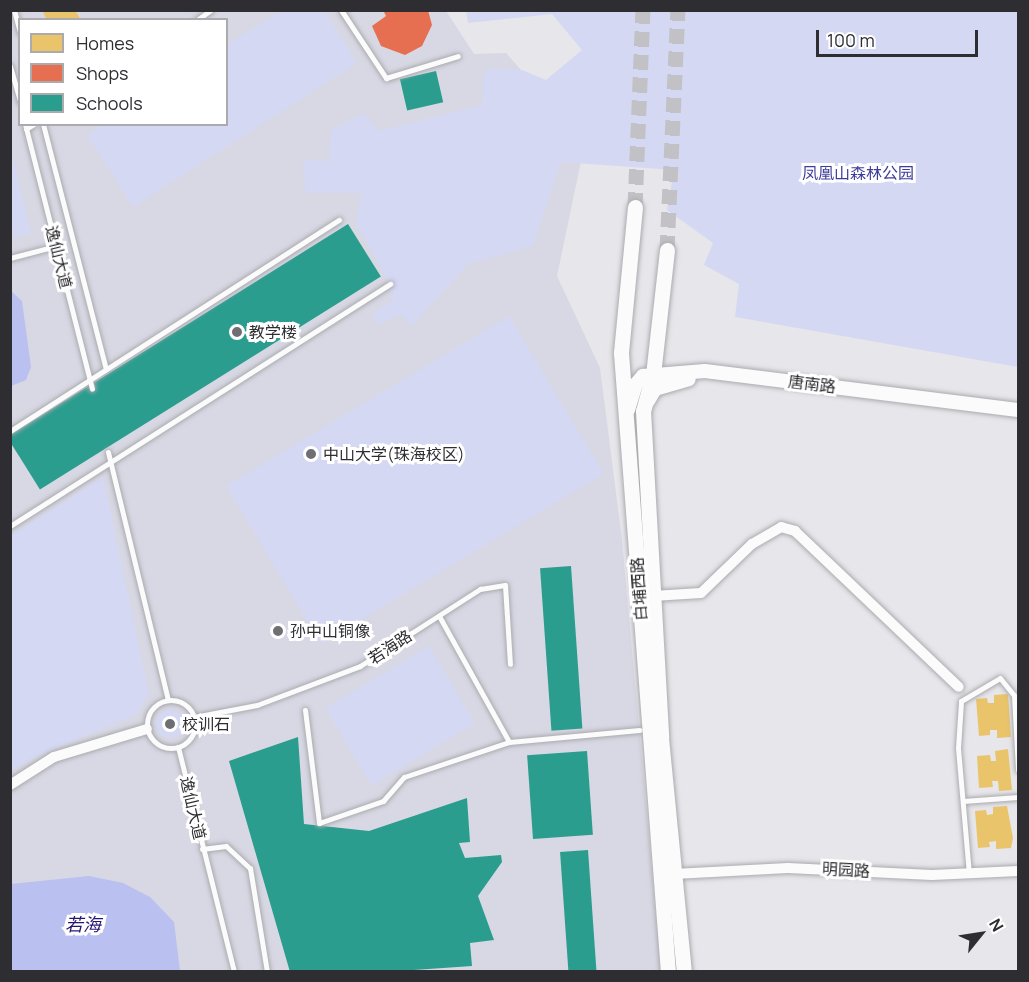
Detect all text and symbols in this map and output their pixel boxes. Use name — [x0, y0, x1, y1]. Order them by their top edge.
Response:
legend — [18, 18, 228, 126]
scale bar — [819, 18, 981, 56]
text: 100 m — [827, 28, 875, 52]
text: Homes — [76, 31, 134, 55]
text: Shops — [76, 61, 128, 85]
text: Schools — [76, 91, 143, 115]
park label: 凤凰山森林公园 — [802, 163, 914, 183]
street label: 逸仙大道 — [42, 224, 76, 290]
place label: 教学楼 — [249, 322, 297, 342]
marker: 教学楼 — [230, 325, 244, 339]
street label: 唐南路 — [787, 372, 837, 396]
place label: 中山大学(珠海校区) — [323, 444, 465, 464]
marker: 中山大学(珠海校区) — [304, 447, 318, 461]
street label: 白埔西路 — [627, 556, 651, 622]
place label: 孙中山铜像 — [290, 621, 370, 641]
marker: 孙中山铜像 — [271, 624, 285, 638]
street label: 若海路 — [365, 626, 415, 668]
place label: 校训石 — [182, 714, 230, 734]
marker: 校训石 — [163, 717, 177, 731]
street label: 逸仙大道 — [176, 775, 210, 841]
street label: 明园路 — [822, 859, 870, 881]
north arrow — [951, 904, 1011, 964]
water label: 若海 — [65, 913, 101, 935]
text: N — [984, 915, 1009, 935]

